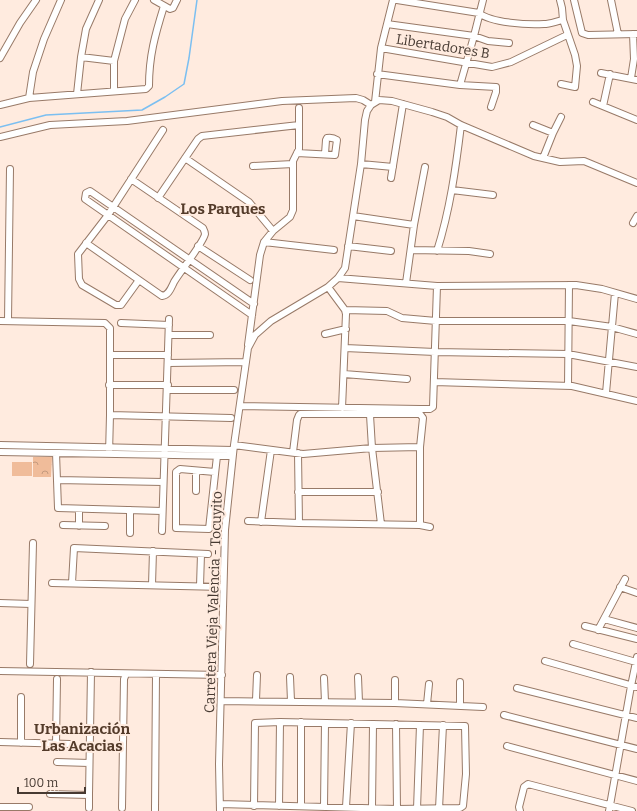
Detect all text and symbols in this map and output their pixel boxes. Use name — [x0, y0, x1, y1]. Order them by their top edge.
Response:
street label: Libertadores B — [395, 31, 491, 62]
district label: Los Parques — [180, 200, 266, 218]
street label: Carretera Vieja Valencia - Tocuyito — [201, 491, 226, 713]
district label: Urbanización Las Acacias — [34, 720, 130, 755]
scale bar — [18, 769, 85, 795]
text: 100 m — [24, 776, 59, 790]

